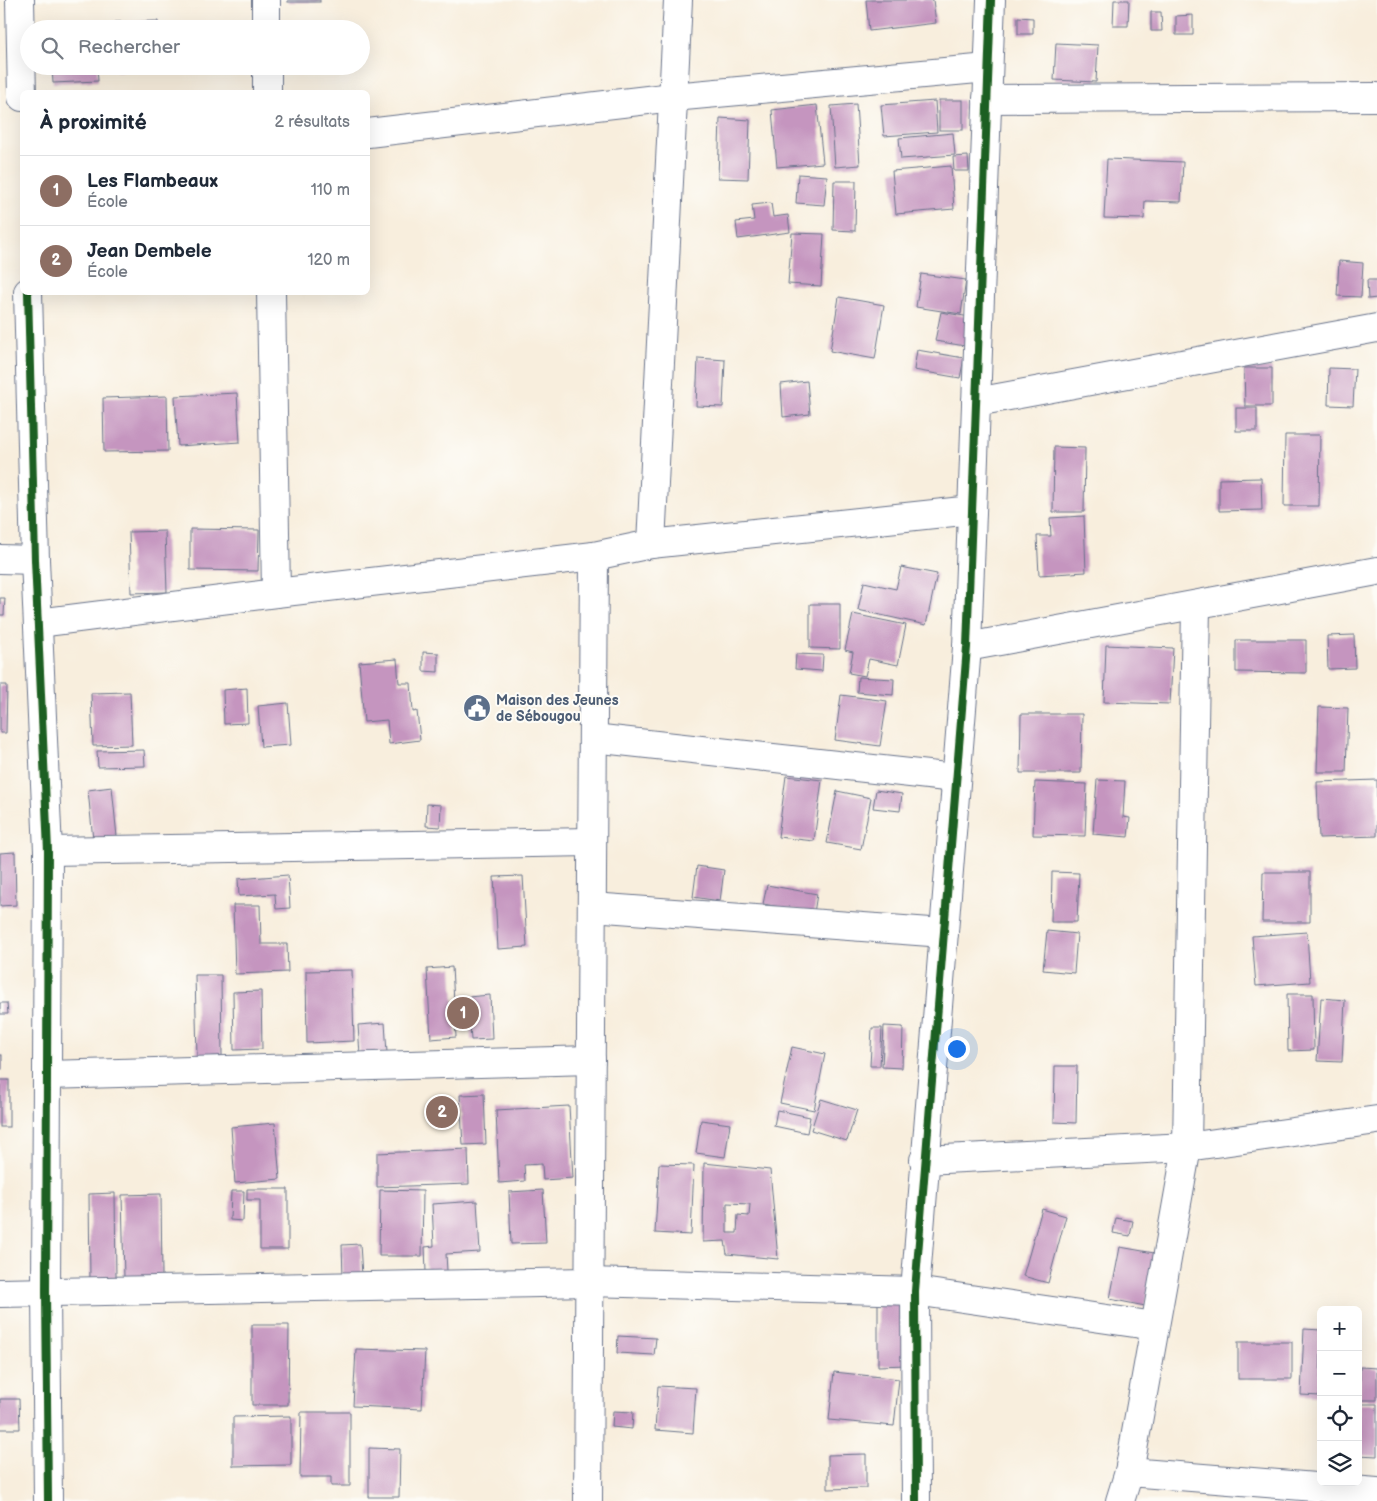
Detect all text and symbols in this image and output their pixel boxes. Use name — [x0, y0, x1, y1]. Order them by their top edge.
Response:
search box — [20, 20, 370, 75]
icon: search — [38, 34, 66, 62]
text: Rechercher — [78, 36, 180, 59]
text: À proximité — [40, 110, 147, 135]
text: 2 résultats — [275, 113, 350, 132]
text: Les Flambeaux — [87, 170, 218, 193]
text: 1 — [53, 181, 59, 200]
text: 110 m — [311, 181, 350, 200]
text: École — [87, 193, 128, 212]
text: Jean Dembele — [87, 240, 212, 263]
text: 2 — [51, 251, 61, 270]
text: 120 m — [307, 251, 350, 270]
text: École — [87, 263, 128, 282]
place label: Maison des Jeunes de Sébougou — [496, 692, 619, 725]
public building icon: Maison des Jeunes de Sébougou — [462, 693, 492, 723]
pin: 1 — [447, 994, 479, 1032]
your location — [944, 1036, 970, 1062]
pin: 2 — [426, 1093, 458, 1131]
map controls — [1317, 1306, 1362, 1486]
button: + — [1317, 1306, 1362, 1351]
button: − — [1317, 1351, 1362, 1396]
button: locate — [1317, 1396, 1362, 1441]
button: layers — [1317, 1441, 1362, 1486]

